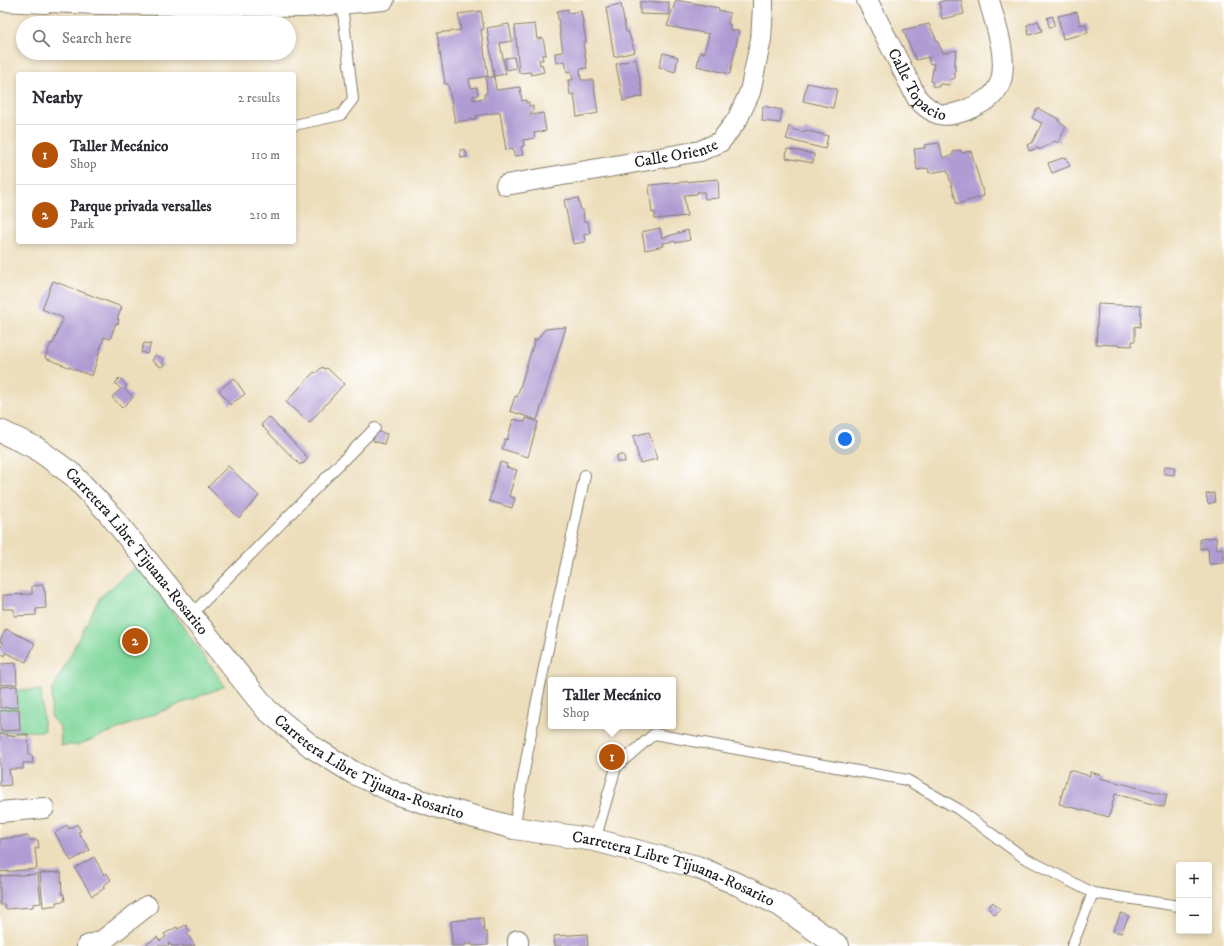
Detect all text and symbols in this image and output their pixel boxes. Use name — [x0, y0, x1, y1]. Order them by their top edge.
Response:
search box — [16, 16, 296, 60]
icon: search — [30, 27, 52, 49]
text: Search here — [62, 29, 131, 48]
street label: Calle Topacio — [883, 45, 947, 125]
text: Nearby — [32, 87, 82, 109]
text: 2 results — [238, 90, 280, 106]
street label: Calle Oriente — [633, 134, 721, 172]
text: Taller Mecánico — [70, 137, 168, 156]
text: 1 — [43, 147, 47, 163]
text: 110 m — [251, 147, 280, 163]
text: Shop — [70, 156, 96, 172]
text: Parque privada versalles — [70, 197, 212, 216]
text: 2 — [42, 207, 48, 223]
text: 210 m — [249, 207, 280, 223]
text: Park — [70, 216, 94, 232]
your location — [835, 429, 855, 449]
street label: Carretera Libre Tijuana-Rosarito — [61, 463, 213, 639]
pin: 2 — [122, 626, 148, 656]
popup — [548, 677, 676, 729]
text: Taller Mecánico — [563, 686, 661, 705]
text: Shop — [563, 705, 589, 721]
street label: Carretera Libre Tijuana-Rosarito — [270, 710, 466, 824]
pin: 1 — [599, 742, 625, 772]
street label: Carretera Libre Tijuana-Rosarito — [571, 827, 778, 911]
map controls — [1176, 862, 1212, 934]
button: + — [1176, 862, 1212, 898]
button: − — [1176, 898, 1212, 934]

